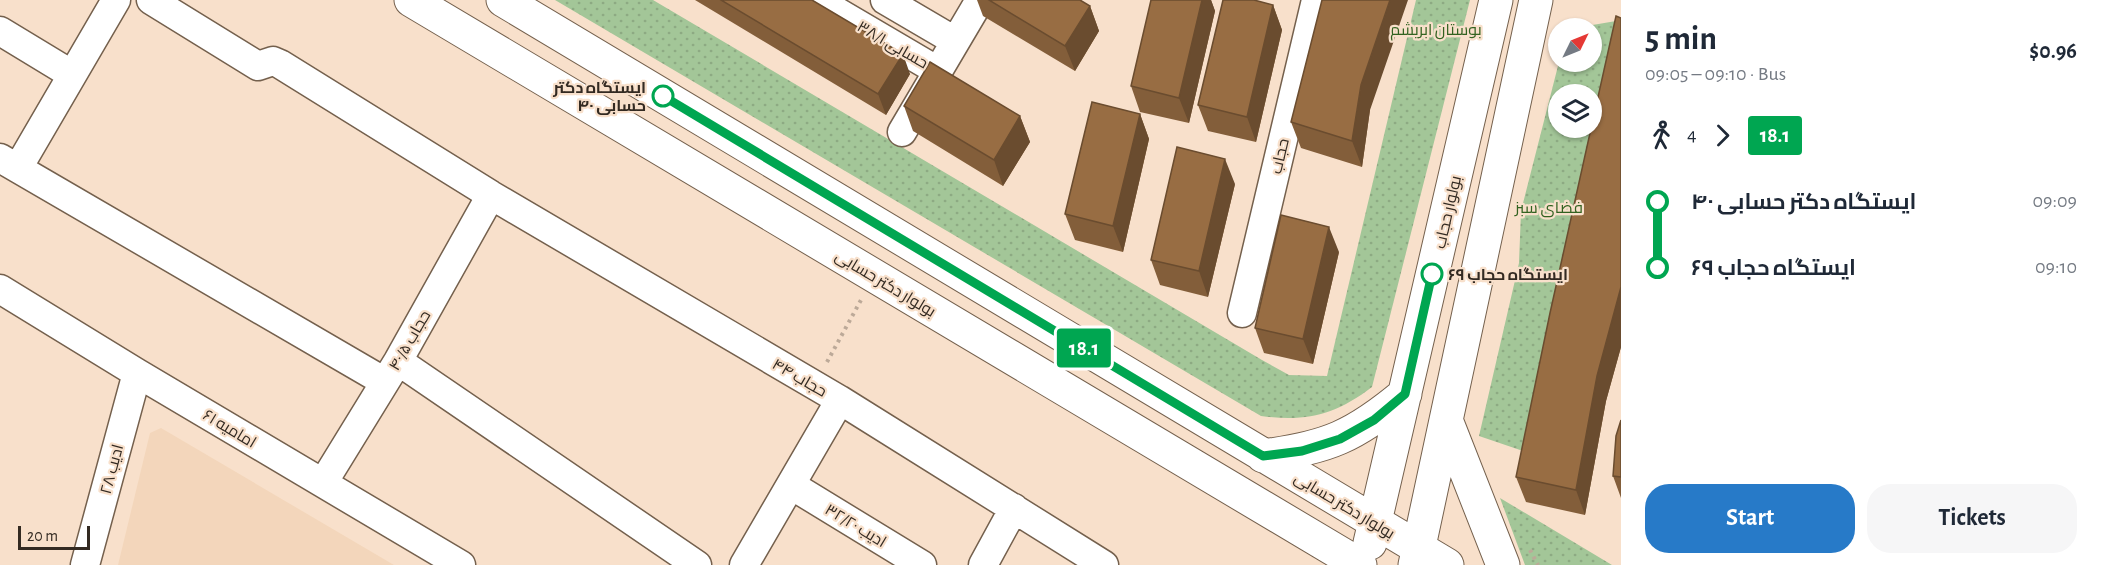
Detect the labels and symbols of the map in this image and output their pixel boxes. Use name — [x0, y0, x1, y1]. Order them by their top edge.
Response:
street label: حسابی ۳۸/۱ — [853, 18, 931, 73]
north arrow — [1548, 18, 1602, 72]
park label: بوستان ابریشم — [1390, 21, 1482, 41]
place label: ایستگاه دکتر حسابی ۴۰ — [552, 80, 646, 115]
marker: ایستگاه دکتر حسابی ۴۰ — [652, 85, 674, 107]
street label: حجاب — [1268, 137, 1293, 176]
street label: بولوار حجاب — [1432, 174, 1465, 250]
park label: فضای سبز — [1514, 200, 1583, 218]
street label: بولوار دکتر حسابی — [831, 248, 938, 322]
marker: ایستگاه حجاب ۶۹ — [1421, 263, 1443, 285]
place label: ایستگاه حجاب ۶۹ — [1448, 267, 1568, 283]
street label: حجاب ۴۰/۵ — [386, 308, 434, 374]
line badge: 18.1 — [1042, 328, 1126, 368]
street label: حجاب ۴۴ — [769, 356, 829, 401]
street label: امامیه ۶۱ — [200, 407, 259, 452]
street label: ادیب ۲۸ — [98, 443, 127, 496]
street label: بولوار دکتر حسابی — [1290, 470, 1397, 544]
street label: ادیب ۳۲/۲۰ — [822, 501, 889, 551]
scale bar — [18, 523, 90, 550]

